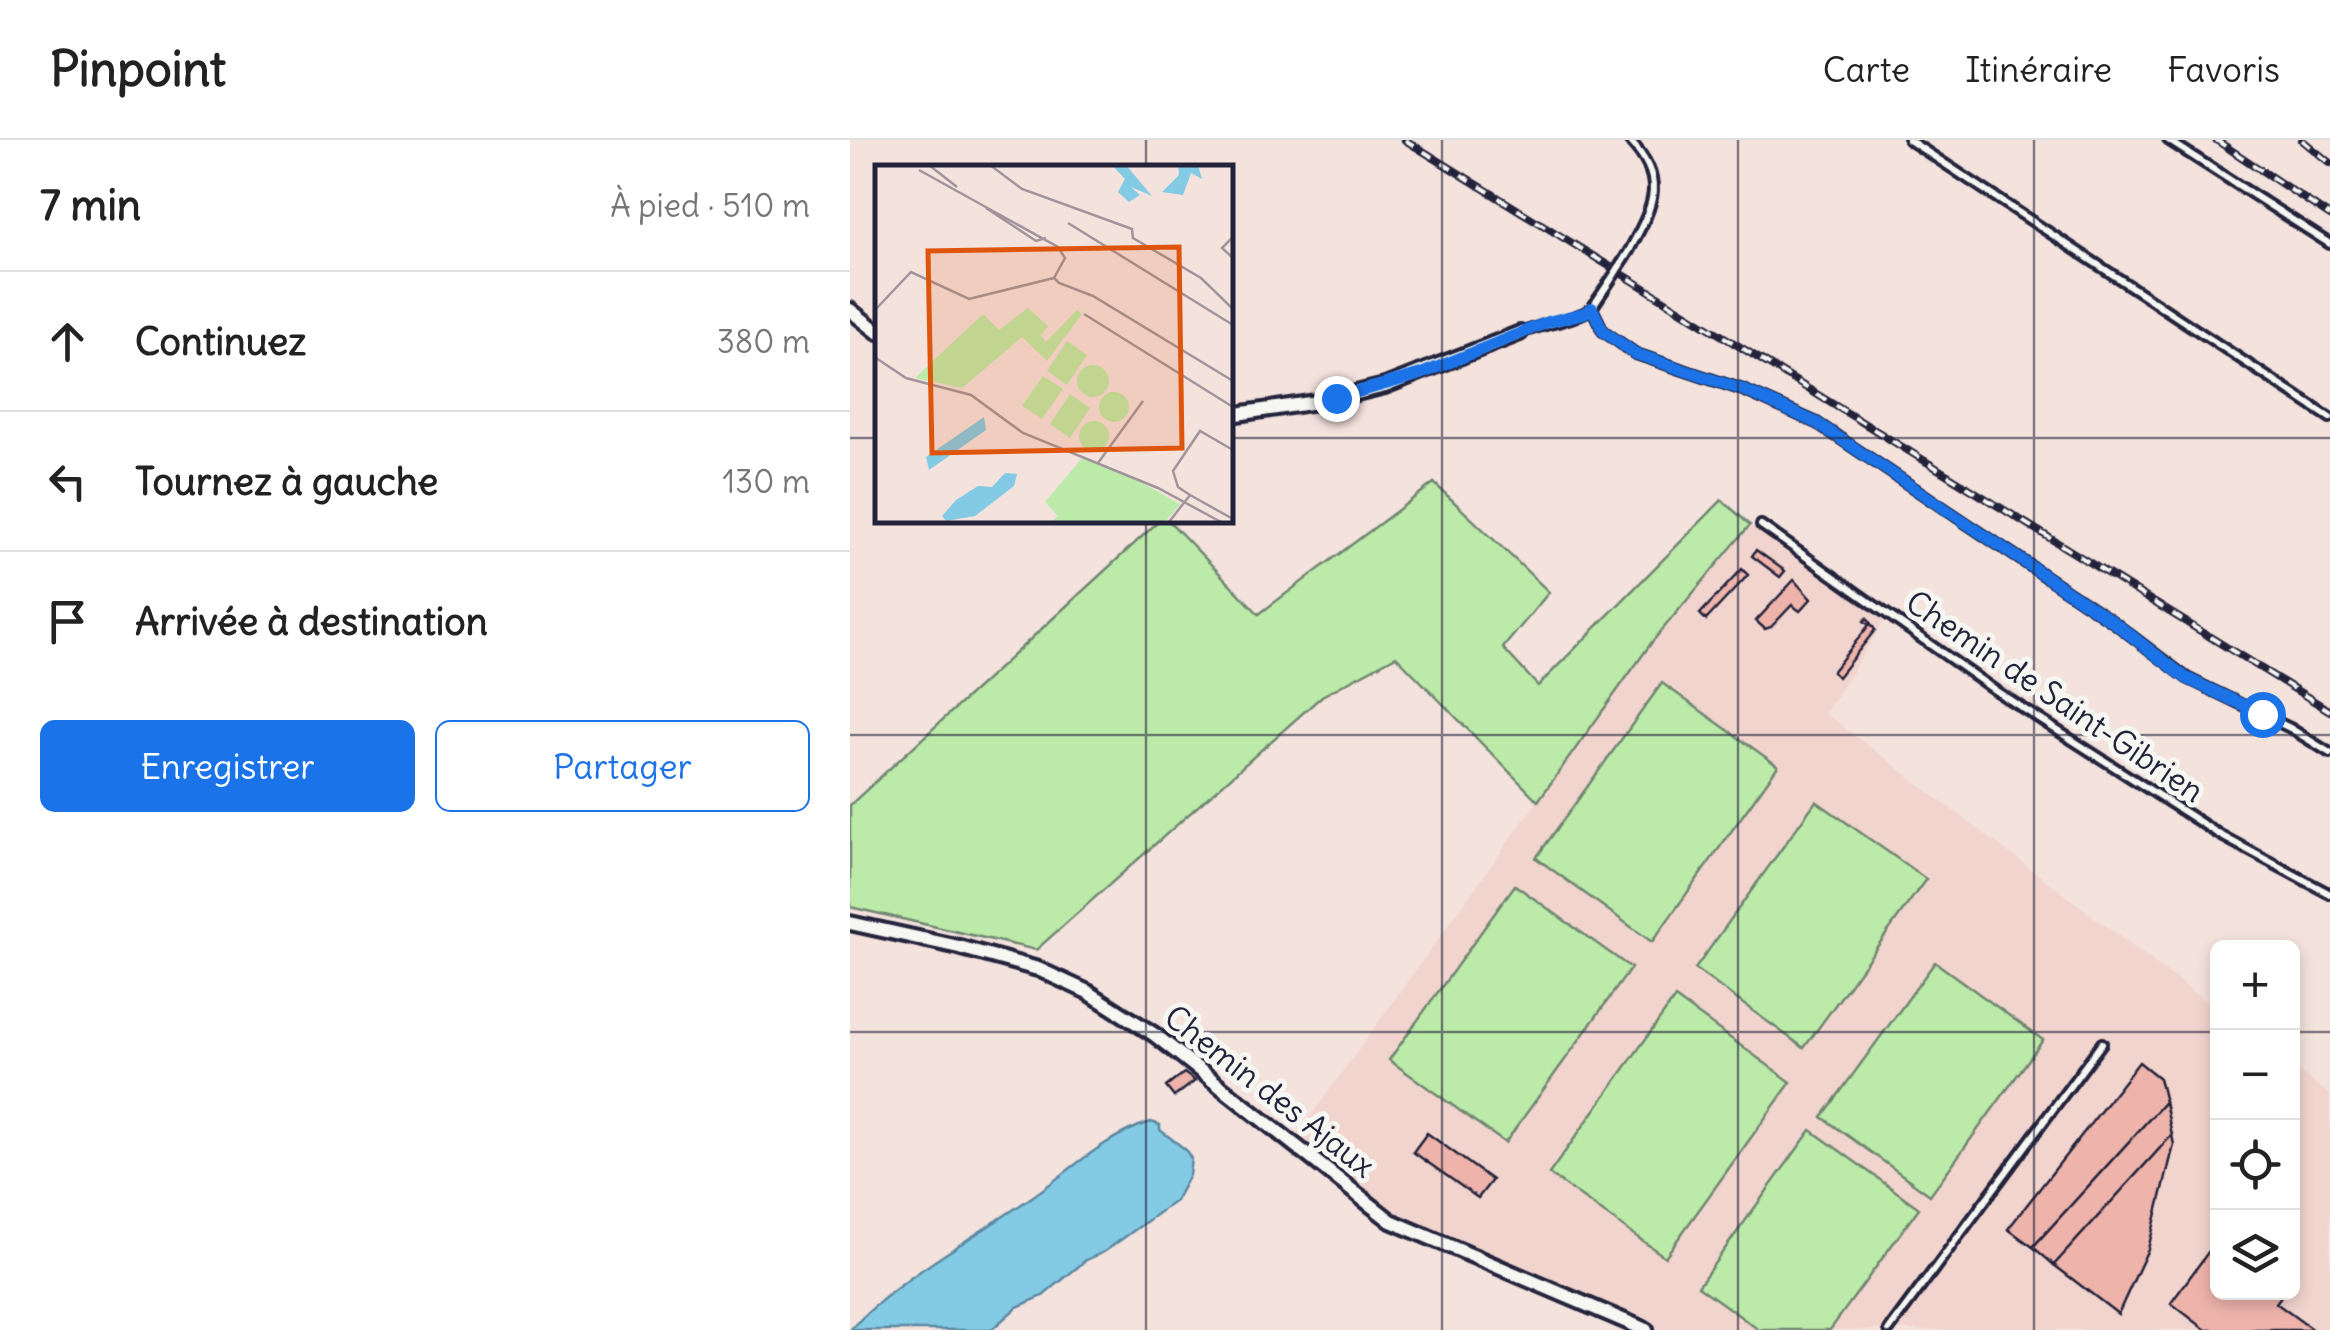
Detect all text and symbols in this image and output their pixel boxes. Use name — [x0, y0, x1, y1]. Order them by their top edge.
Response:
text: Pinpoint — [50, 39, 226, 99]
text: Carte — [1823, 47, 1910, 91]
text: Itinéraire — [1965, 47, 2112, 91]
text: Favoris — [2167, 47, 2280, 91]
inset map — [875, 165, 1232, 522]
text: 7 min — [40, 179, 141, 231]
text: À pied · 510 m — [610, 185, 810, 226]
icon: ahead — [40, 314, 95, 369]
text: Continuez — [135, 318, 306, 365]
text: 380 m — [717, 321, 810, 362]
route end — [1314, 376, 1360, 422]
icon: left — [40, 454, 95, 509]
text: Tournez à gauche — [135, 458, 438, 505]
text: 130 m — [722, 461, 810, 502]
street label: Chemin de Saint-Gibrien — [1898, 581, 2212, 811]
icon: arrive — [40, 594, 95, 649]
text: Arrivée à destination — [135, 598, 488, 645]
route start — [2240, 692, 2286, 738]
button: Enregistrer — [40, 720, 415, 812]
button: Partager — [435, 720, 810, 812]
map controls — [2210, 940, 2300, 1300]
button: + — [2210, 940, 2300, 1030]
street label: Chemin des Ajaux — [1156, 996, 1384, 1186]
button: − — [2210, 1030, 2300, 1120]
button: locate — [2210, 1120, 2300, 1210]
button: layers — [2210, 1210, 2300, 1300]

